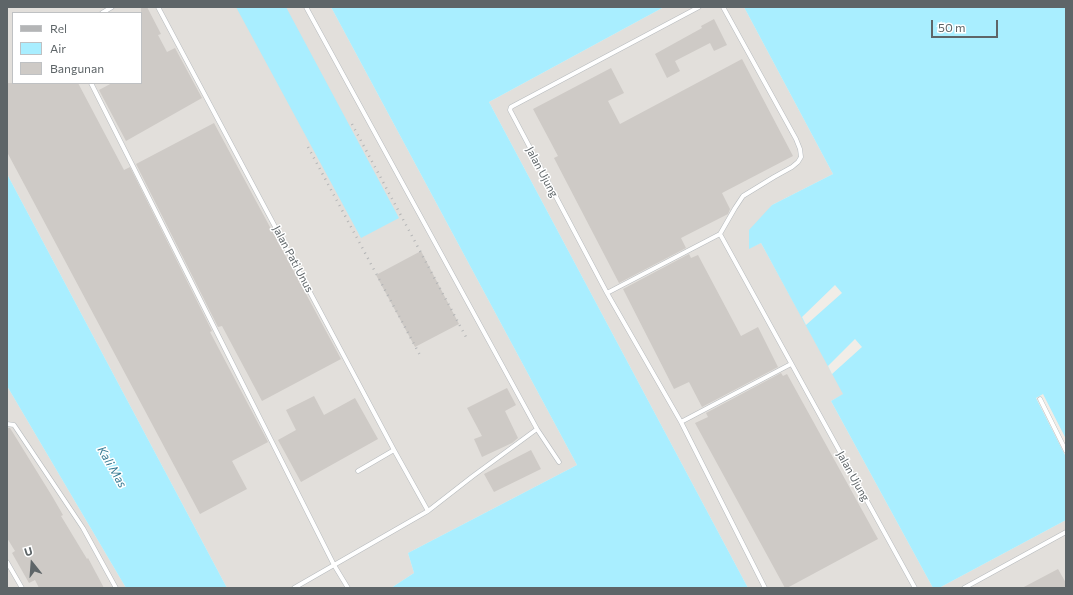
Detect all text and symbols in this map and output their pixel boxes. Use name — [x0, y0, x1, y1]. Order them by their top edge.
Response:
legend — [12, 12, 142, 84]
scale bar — [933, 12, 1000, 38]
text: 50 m — [938, 20, 966, 34]
text: Rel — [50, 21, 67, 35]
text: Air — [50, 41, 66, 55]
text: Bangunan — [50, 61, 104, 75]
street label: Jalan Ujung — [523, 145, 561, 199]
street label: Jalan Pati Unus — [270, 223, 316, 295]
water label: Kali Mas — [94, 444, 130, 490]
street label: Jalan Ujung — [834, 449, 872, 503]
north arrow — [12, 543, 52, 583]
text: U — [23, 544, 34, 558]

